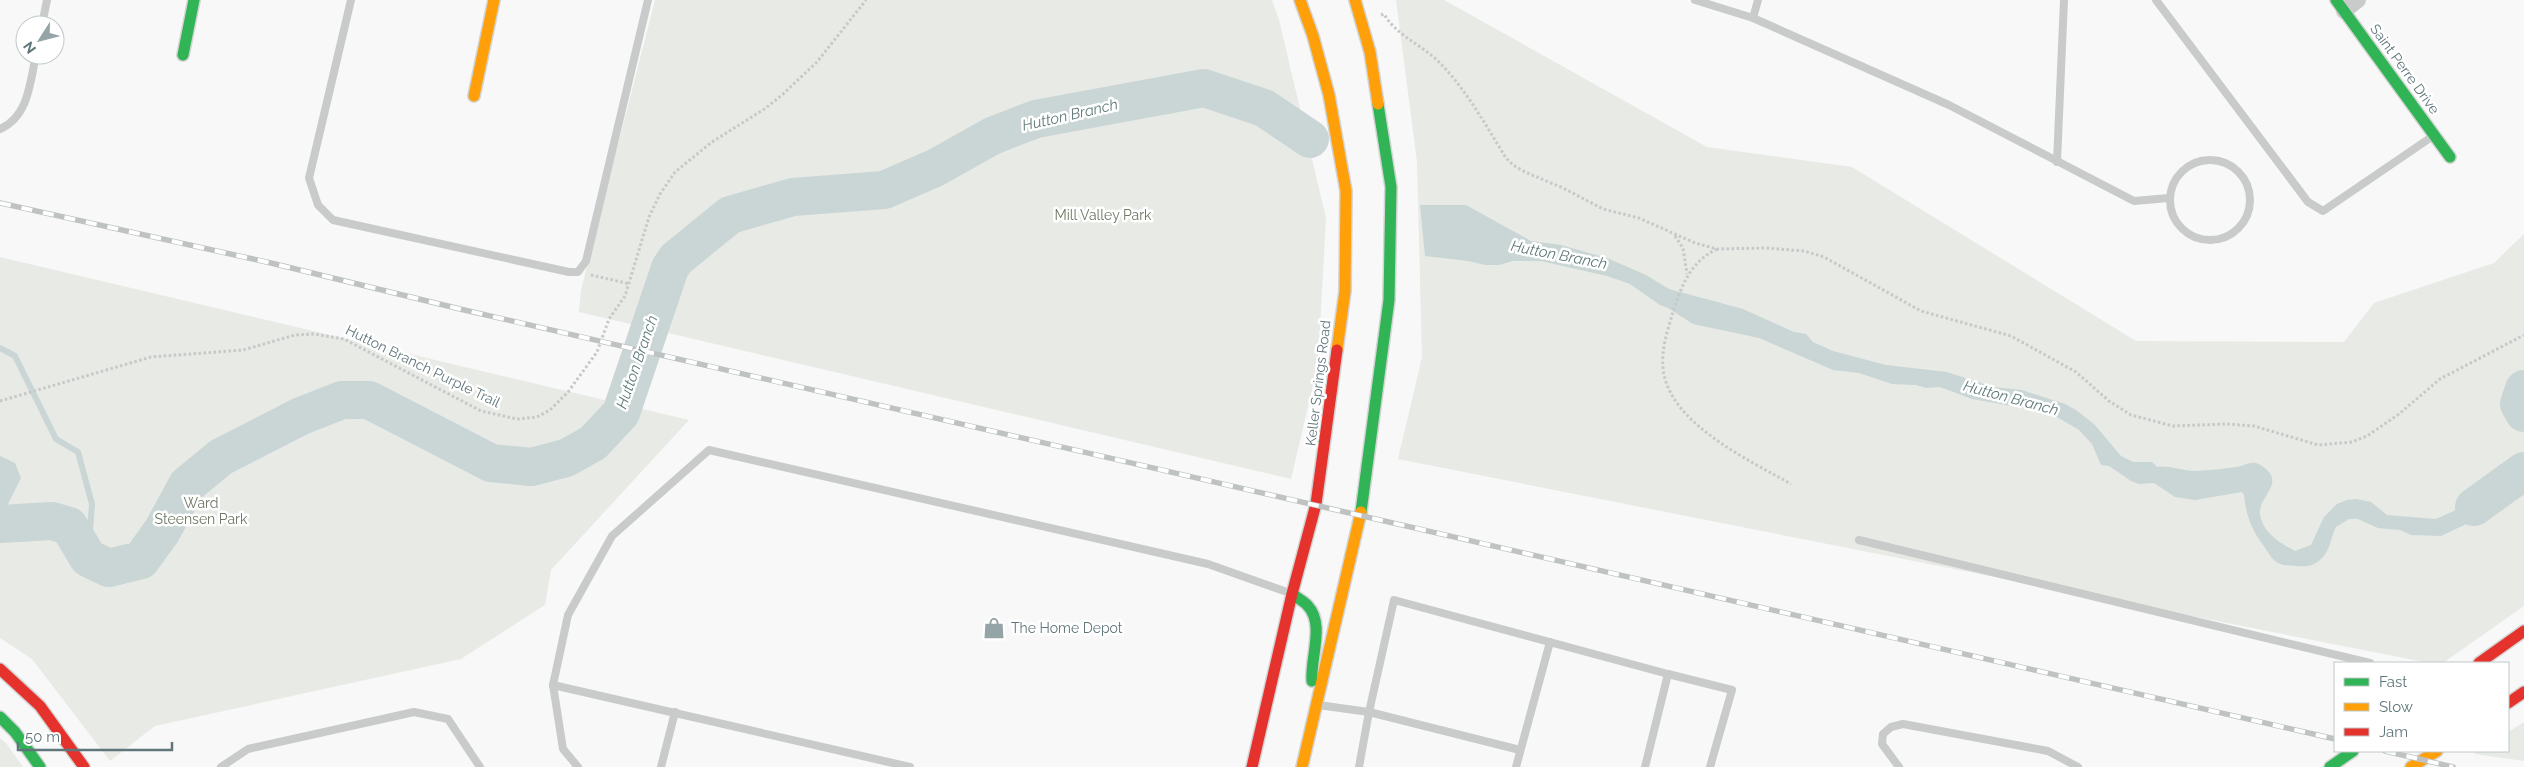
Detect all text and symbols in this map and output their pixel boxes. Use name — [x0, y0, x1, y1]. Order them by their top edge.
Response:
north arrow — [15, 15, 65, 65]
street label: Saint Perre Drive — [2367, 21, 2443, 117]
text: N — [20, 39, 39, 57]
water label: Hutton Branch — [1020, 95, 1120, 135]
park label: Mill Valley Park — [1054, 207, 1152, 223]
water label: Hutton Branch — [1509, 237, 1609, 273]
water label: Hutton Branch — [613, 313, 661, 411]
street label: Keller Springs Road — [1302, 319, 1334, 447]
street label: Hutton Branch Purple Trail — [343, 322, 503, 410]
water label: Hutton Branch — [1962, 377, 2060, 419]
park label: Ward Steensen Park — [155, 495, 248, 527]
shop icon: The Home Depot — [981, 615, 1007, 641]
place label: The Home Depot — [1011, 620, 1123, 636]
legend — [2334, 662, 2509, 752]
text: Fast — [2379, 673, 2407, 691]
text: Slow — [2379, 698, 2413, 716]
scale bar — [18, 720, 171, 752]
text: Jam — [2379, 723, 2408, 741]
text: 50 m — [25, 728, 60, 746]

